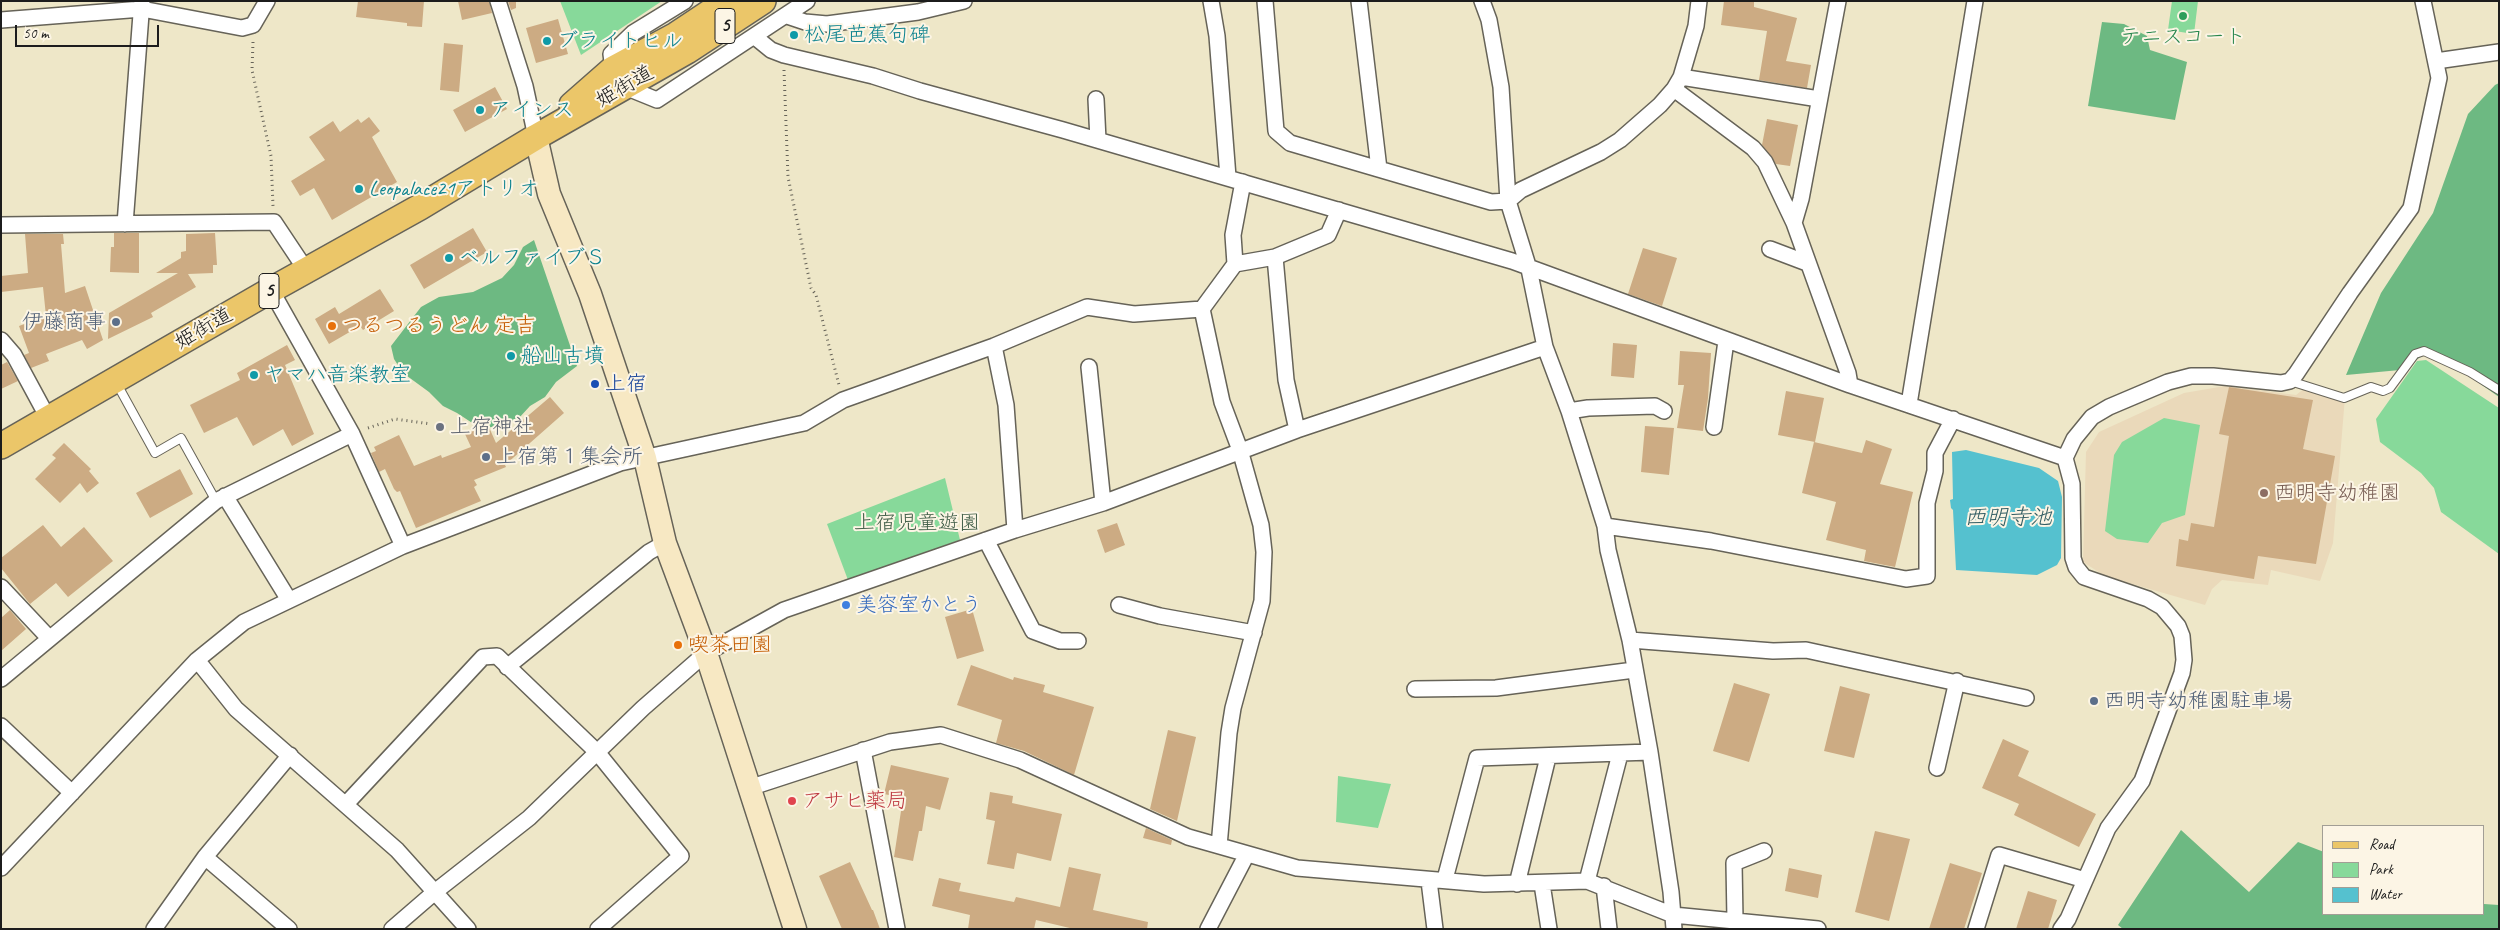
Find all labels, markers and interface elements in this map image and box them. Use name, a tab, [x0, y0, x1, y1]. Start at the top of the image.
road number: 5	[715, 8, 735, 44]
marker: テニスコート	[2177, 10, 2189, 22]
scale bar	[18, 15, 161, 47]
place label: 松尾芭蕉句碑	[804, 22, 930, 48]
text: 50 m	[23, 24, 49, 43]
place label: テニスコート	[2120, 24, 2246, 50]
place label: ブライトヒル	[557, 28, 683, 54]
marker: 松尾芭蕉句碑	[788, 29, 800, 41]
marker: ブライトヒル	[541, 35, 553, 47]
street label: 姫街道	[591, 60, 659, 114]
place label: アインス	[490, 97, 574, 123]
marker: アインス	[474, 104, 486, 116]
place label: Leopalace21アトリオ	[369, 176, 539, 202]
marker: Leopalace21アトリオ	[353, 183, 365, 195]
place label: ベルファイブＳ	[459, 245, 606, 271]
marker: ベルファイブＳ	[443, 252, 455, 264]
road number: 5	[259, 274, 279, 308]
street label: 姫街道	[170, 302, 238, 356]
place label: 伊藤商事	[22, 309, 106, 335]
place label: つるつるうどん 定吉	[342, 313, 536, 339]
marker: 伊藤商事	[110, 316, 122, 328]
marker: つるつるうどん 定吉	[326, 320, 338, 332]
place label: 船山古墳	[521, 343, 605, 369]
marker: 船山古墳	[505, 350, 517, 362]
place label: ヤマハ音楽教室	[264, 362, 411, 388]
marker: ヤマハ音楽教室	[248, 369, 260, 381]
place label: 上宿	[605, 371, 647, 397]
marker: 上宿	[589, 378, 601, 390]
place label: 上宿神社	[450, 414, 534, 440]
marker: 上宿神社	[434, 421, 446, 433]
place label: 上宿第１集会所	[496, 444, 643, 470]
marker: 上宿第１集会所	[480, 451, 492, 463]
place label: 西明寺幼稚園	[2274, 480, 2400, 506]
marker: 西明寺幼稚園	[2258, 487, 2270, 499]
water label: 西明寺池	[1964, 505, 2052, 531]
park label: 上宿児童遊園	[854, 510, 980, 536]
place label: 美容室かとう	[856, 592, 982, 618]
marker: 美容室かとう	[840, 599, 852, 611]
place label: 喫茶田園	[688, 632, 772, 658]
marker: 喫茶田園	[672, 639, 684, 651]
place label: 西明寺幼稚園駐車場	[2104, 688, 2293, 714]
marker: 西明寺幼稚園駐車場	[2088, 695, 2100, 707]
place label: アサヒ薬局	[802, 788, 907, 814]
marker: アサヒ薬局	[786, 795, 798, 807]
legend	[2322, 825, 2485, 915]
text: Road	[2369, 835, 2394, 854]
text: Park	[2369, 860, 2393, 879]
text: Water	[2369, 885, 2402, 904]

